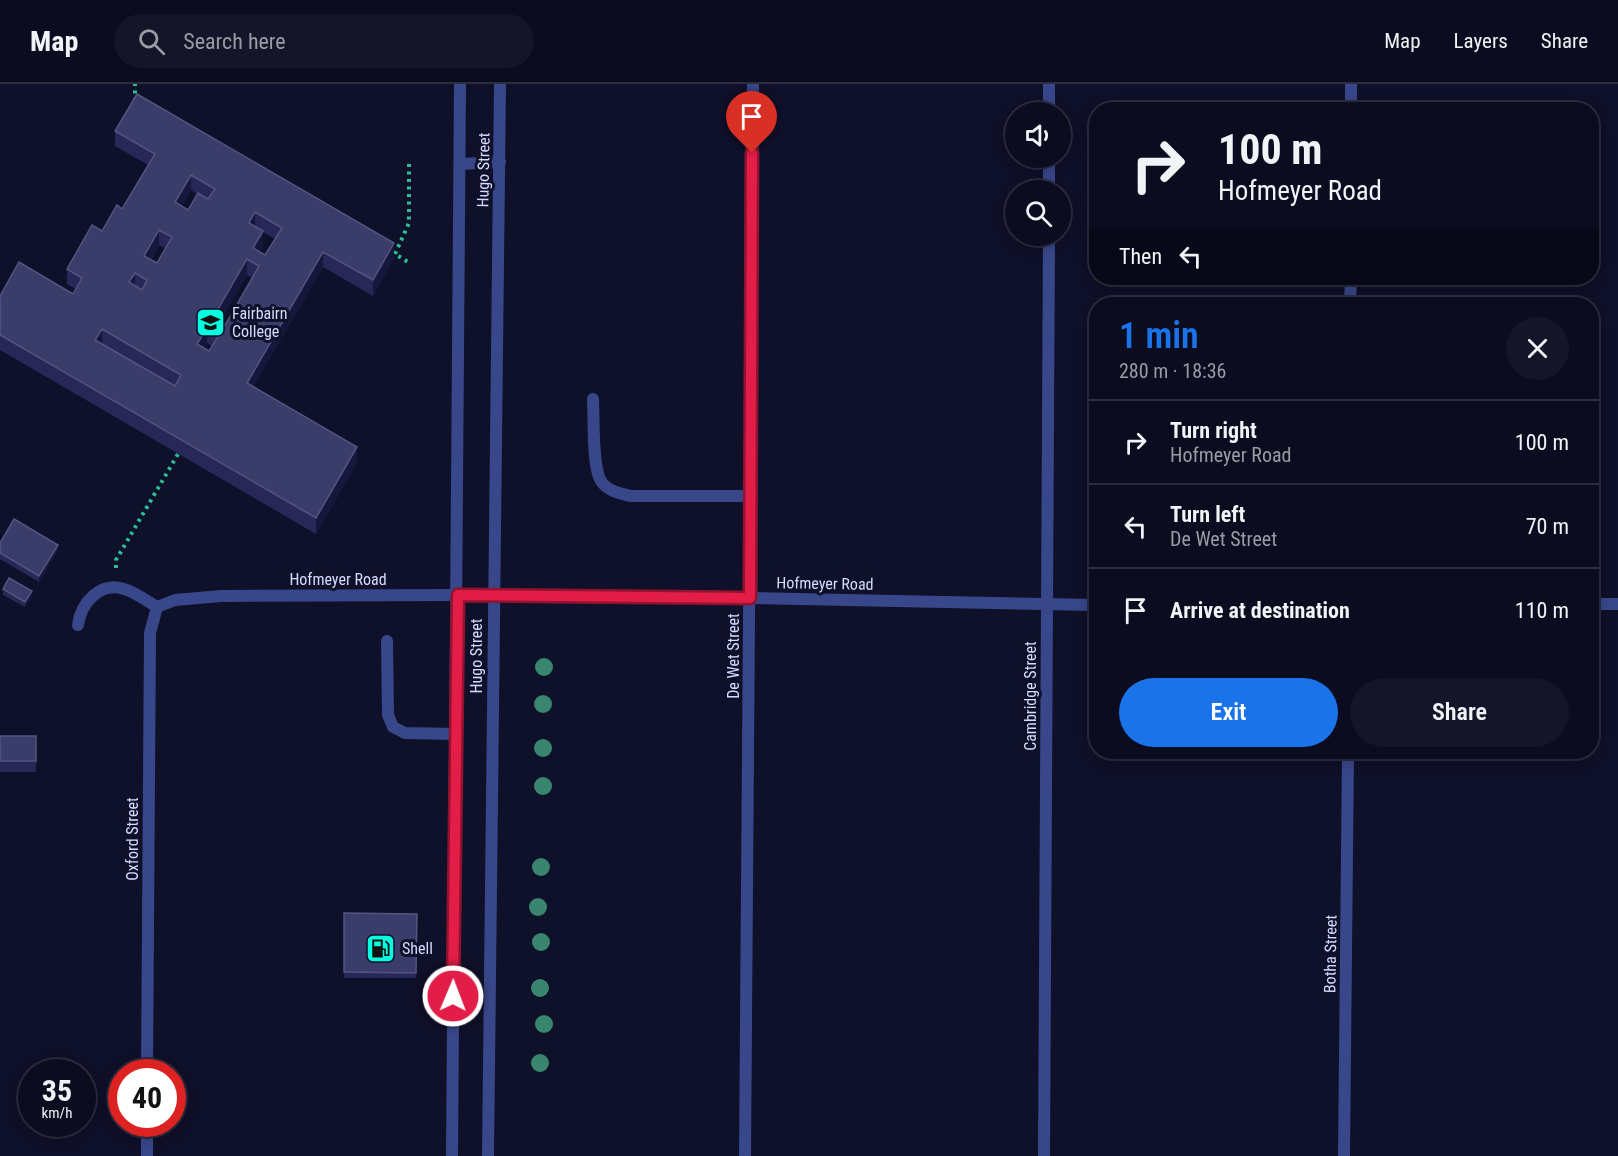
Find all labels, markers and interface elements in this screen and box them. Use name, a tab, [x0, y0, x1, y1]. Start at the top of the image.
search box	[114, 14, 534, 68]
text: Map	[30, 25, 78, 58]
icon: search	[135, 25, 168, 58]
text: Search here	[183, 29, 286, 54]
text: Map	[1384, 29, 1421, 53]
text: Layers	[1454, 29, 1508, 53]
text: Share	[1541, 29, 1588, 53]
pin	[726, 91, 777, 153]
icon: arrive	[735, 100, 768, 133]
map controls	[1005, 102, 1071, 246]
button: sound	[1005, 102, 1071, 168]
text: 100 m	[1218, 125, 1323, 174]
icon: right	[1119, 126, 1197, 204]
street label: Hugo Street	[473, 132, 494, 208]
text: Hofmeyer Road	[1218, 175, 1382, 207]
button: search	[1005, 180, 1071, 246]
icon: left	[1174, 240, 1207, 273]
text: Then	[1119, 244, 1162, 269]
place label: Fairbairn College	[232, 304, 288, 341]
school or university icon: Fairbairn College	[195, 306, 227, 338]
text: 1 min	[1119, 315, 1199, 357]
button: close	[1506, 317, 1569, 380]
text: 280 m · 18:36	[1119, 359, 1226, 383]
text: Turn right	[1170, 418, 1257, 443]
icon: right	[1119, 426, 1152, 459]
text: 100 m	[1515, 430, 1569, 455]
text: Hofmeyer Road	[1170, 443, 1292, 467]
text: Turn left	[1170, 502, 1245, 527]
icon: left	[1119, 510, 1152, 543]
text: 70 m	[1526, 514, 1569, 539]
text: De Wet Street	[1170, 527, 1277, 551]
street label: Hofmeyer Road	[289, 570, 387, 589]
street label: Hofmeyer Road	[776, 573, 874, 594]
icon: arrive	[1119, 594, 1152, 627]
text: Arrive at destination	[1170, 598, 1350, 623]
text: 110 m	[1515, 598, 1569, 623]
street label: De Wet Street	[724, 613, 743, 699]
street label: Hugo Street	[467, 618, 486, 693]
street label: Cambridge Street	[1021, 641, 1040, 751]
button: Exit	[1119, 678, 1338, 747]
button: Share	[1350, 678, 1569, 747]
street label: Oxford Street	[123, 797, 142, 881]
street label: Botha Street	[1320, 915, 1341, 993]
fuel station icon: Shell	[365, 932, 397, 964]
place label: Shell	[402, 939, 433, 958]
position arrow	[421, 964, 485, 1028]
speed limit sign: 40	[108, 1059, 186, 1137]
text: 35	[42, 1073, 72, 1108]
text: km/h	[42, 1104, 72, 1122]

